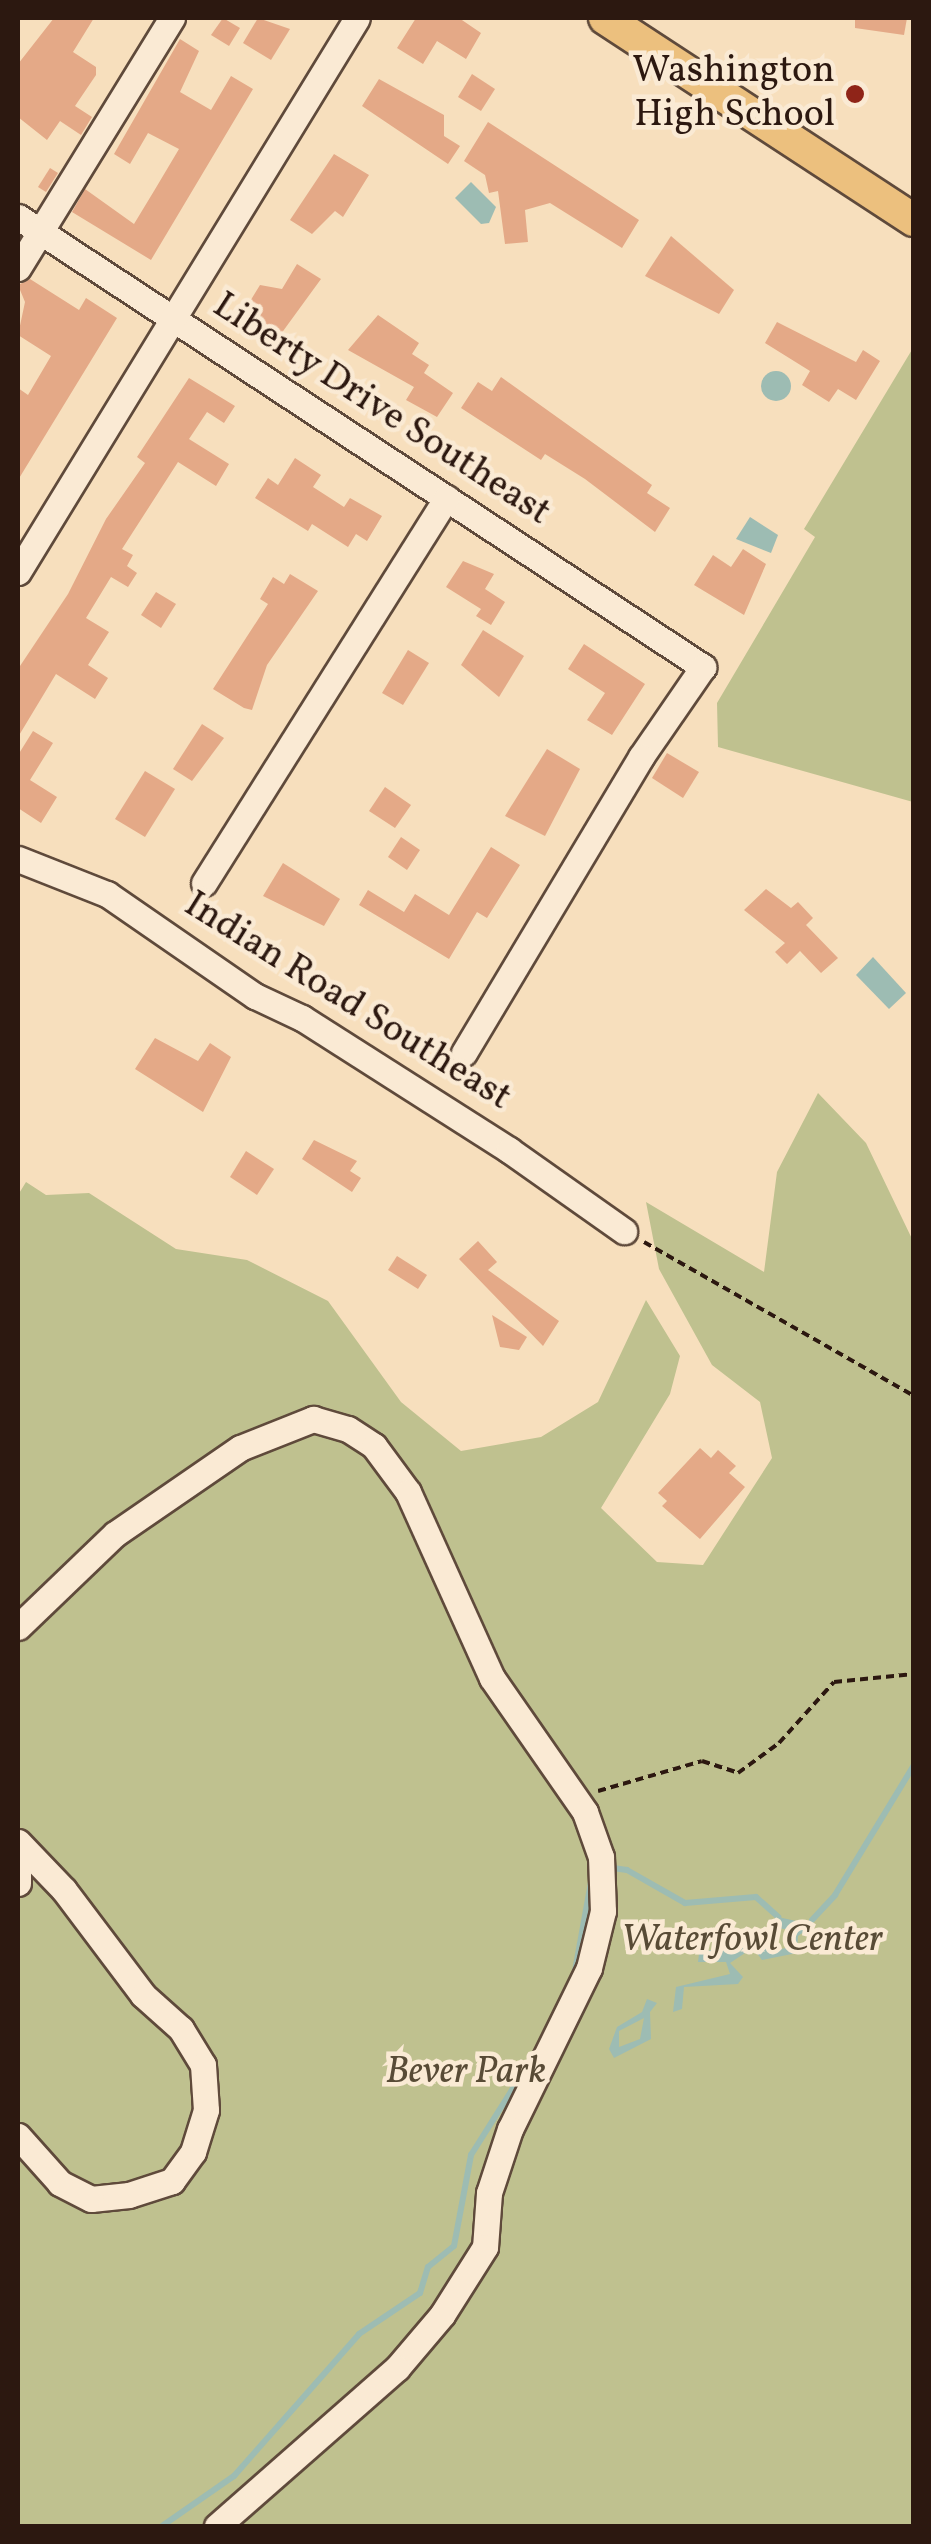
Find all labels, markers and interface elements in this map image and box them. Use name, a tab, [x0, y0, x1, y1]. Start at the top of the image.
place label: Washington High School	[632, 49, 835, 138]
marker: Washington High School	[844, 83, 866, 105]
street label: Liberty Drive Southeast	[203, 283, 559, 537]
street label: Indian Road Southeast	[175, 883, 519, 1121]
park label: Waterfowl Center	[621, 1918, 883, 1964]
park label: Bever Park	[386, 2050, 546, 2096]

